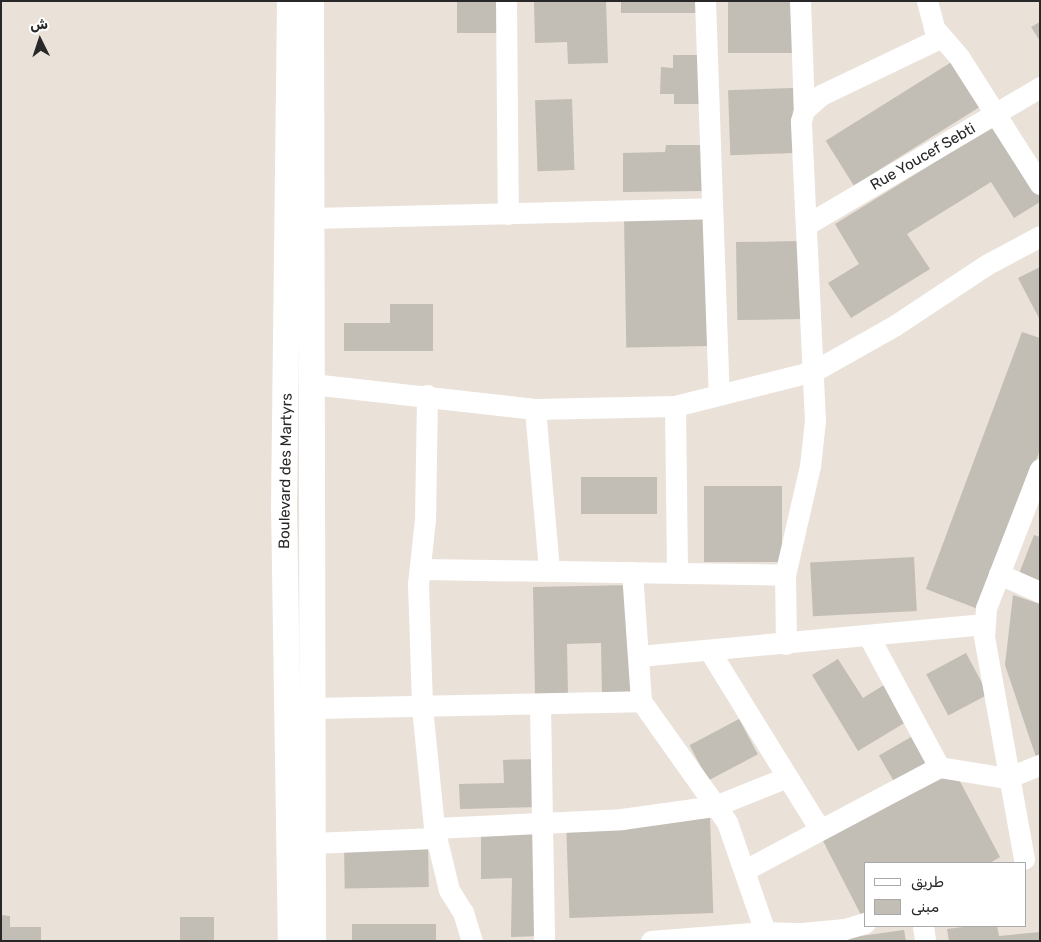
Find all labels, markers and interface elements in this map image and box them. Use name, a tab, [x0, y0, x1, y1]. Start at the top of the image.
north arrow	[15, 15, 65, 65]
text: ش	[29, 15, 48, 34]
street label: Rue Youcef Sebti	[867, 119, 979, 195]
street label: Boulevard des Martyrs	[276, 393, 296, 549]
legend	[864, 862, 1026, 927]
text: طريق	[911, 873, 944, 891]
text: مبنى	[911, 898, 939, 916]

